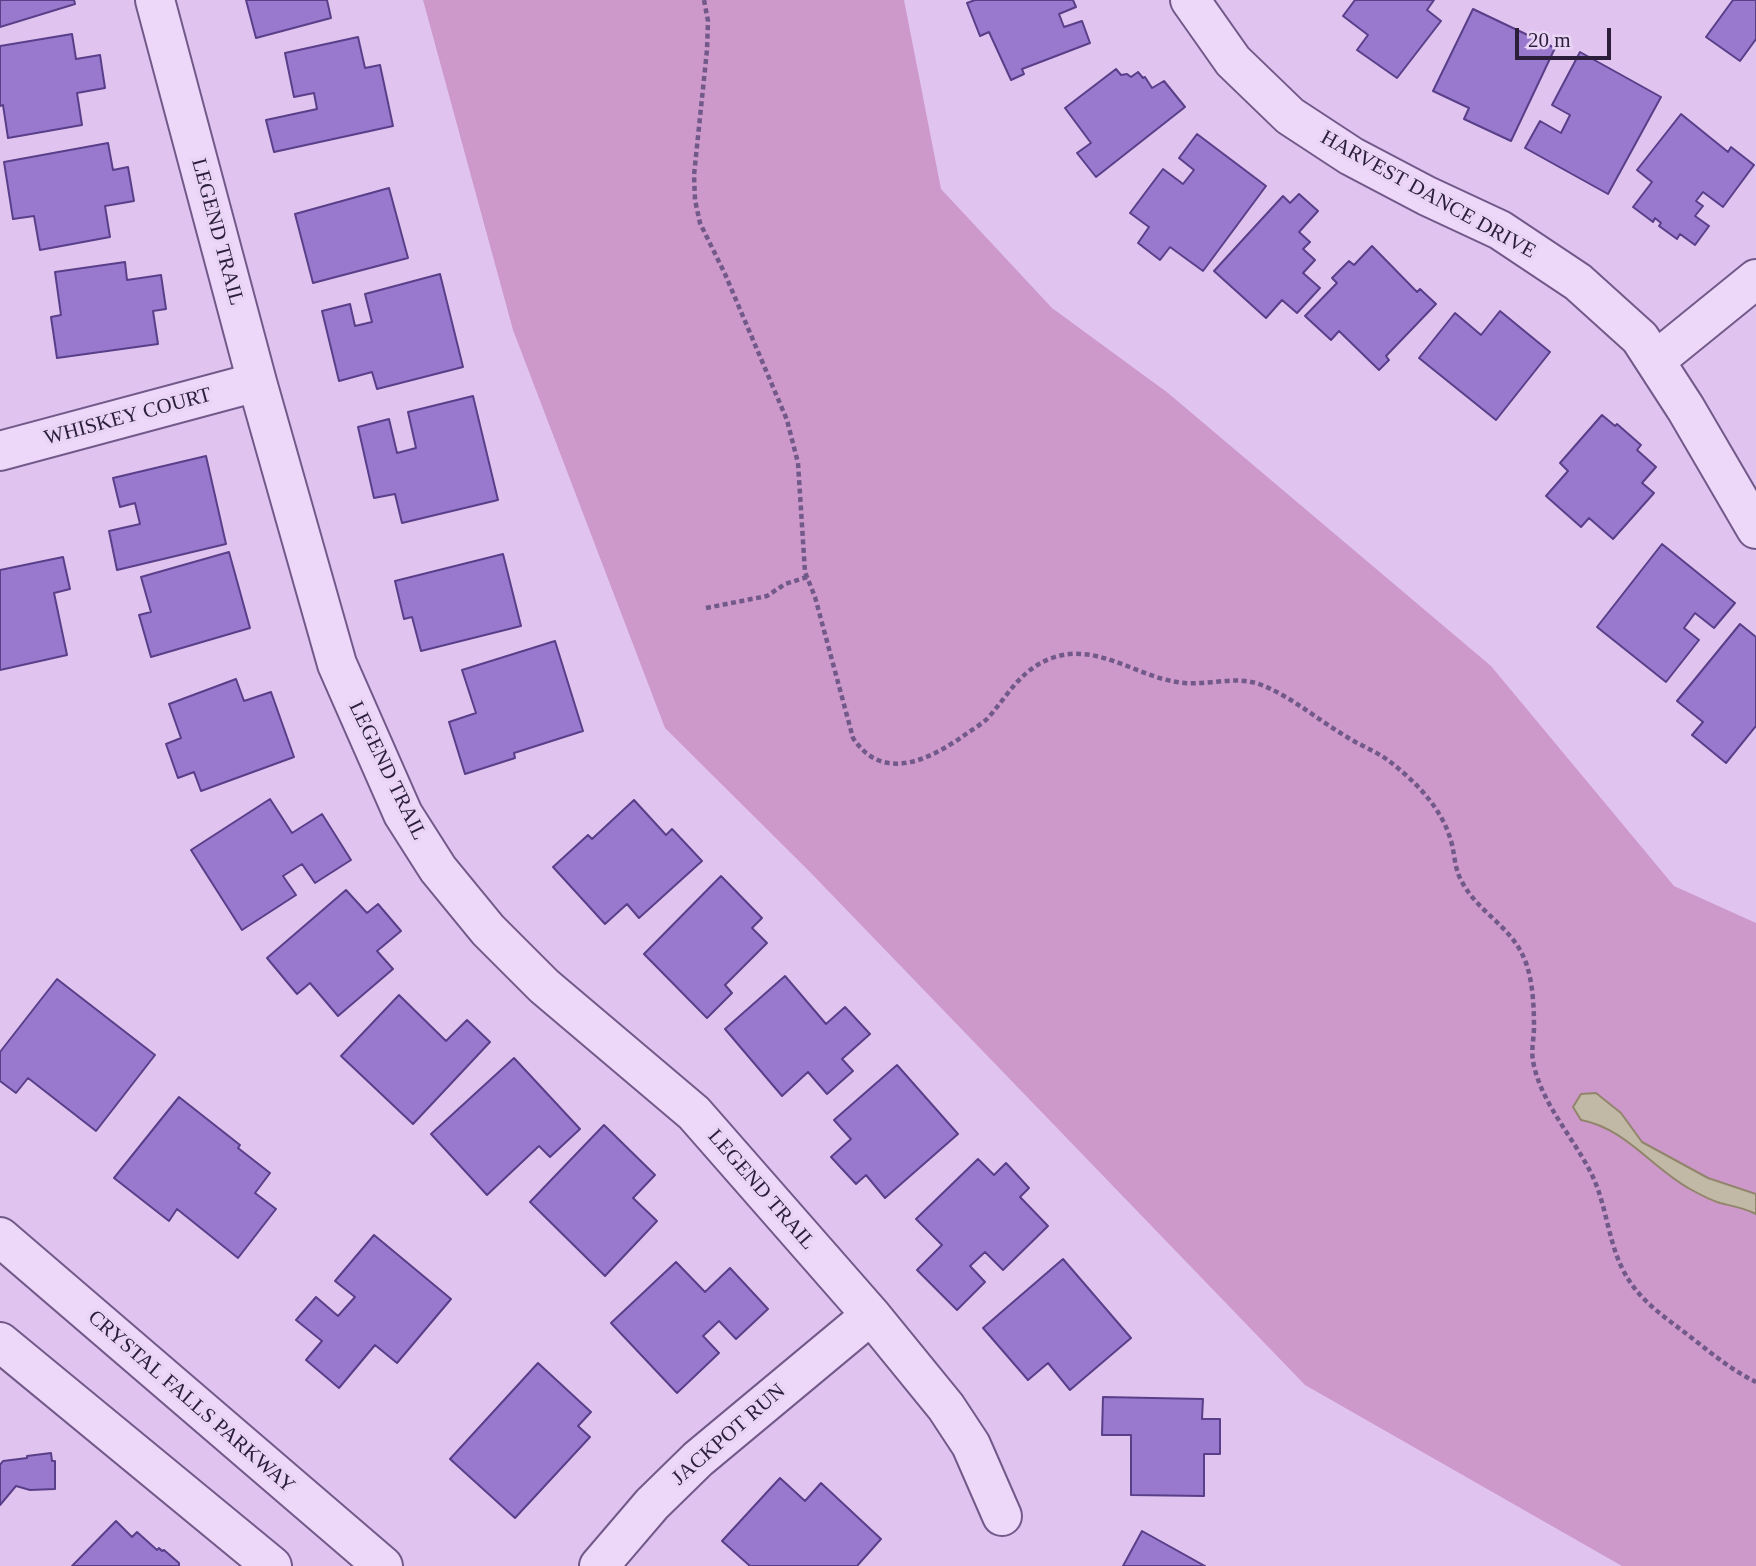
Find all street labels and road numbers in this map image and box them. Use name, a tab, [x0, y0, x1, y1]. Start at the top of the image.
street label: HARVEST DANCE DRIVE	[1316, 125, 1540, 265]
street label: LEGEND TRAIL	[185, 156, 249, 308]
street label: WHISKEY COURT	[42, 383, 214, 451]
street label: LEGEND TRAIL	[343, 698, 431, 844]
street label: LEGEND TRAIL	[702, 1125, 820, 1255]
street label: CRYSTAL FALLS PARKWAY	[82, 1305, 300, 1499]
street label: JACKPOT RUN	[667, 1379, 791, 1491]

